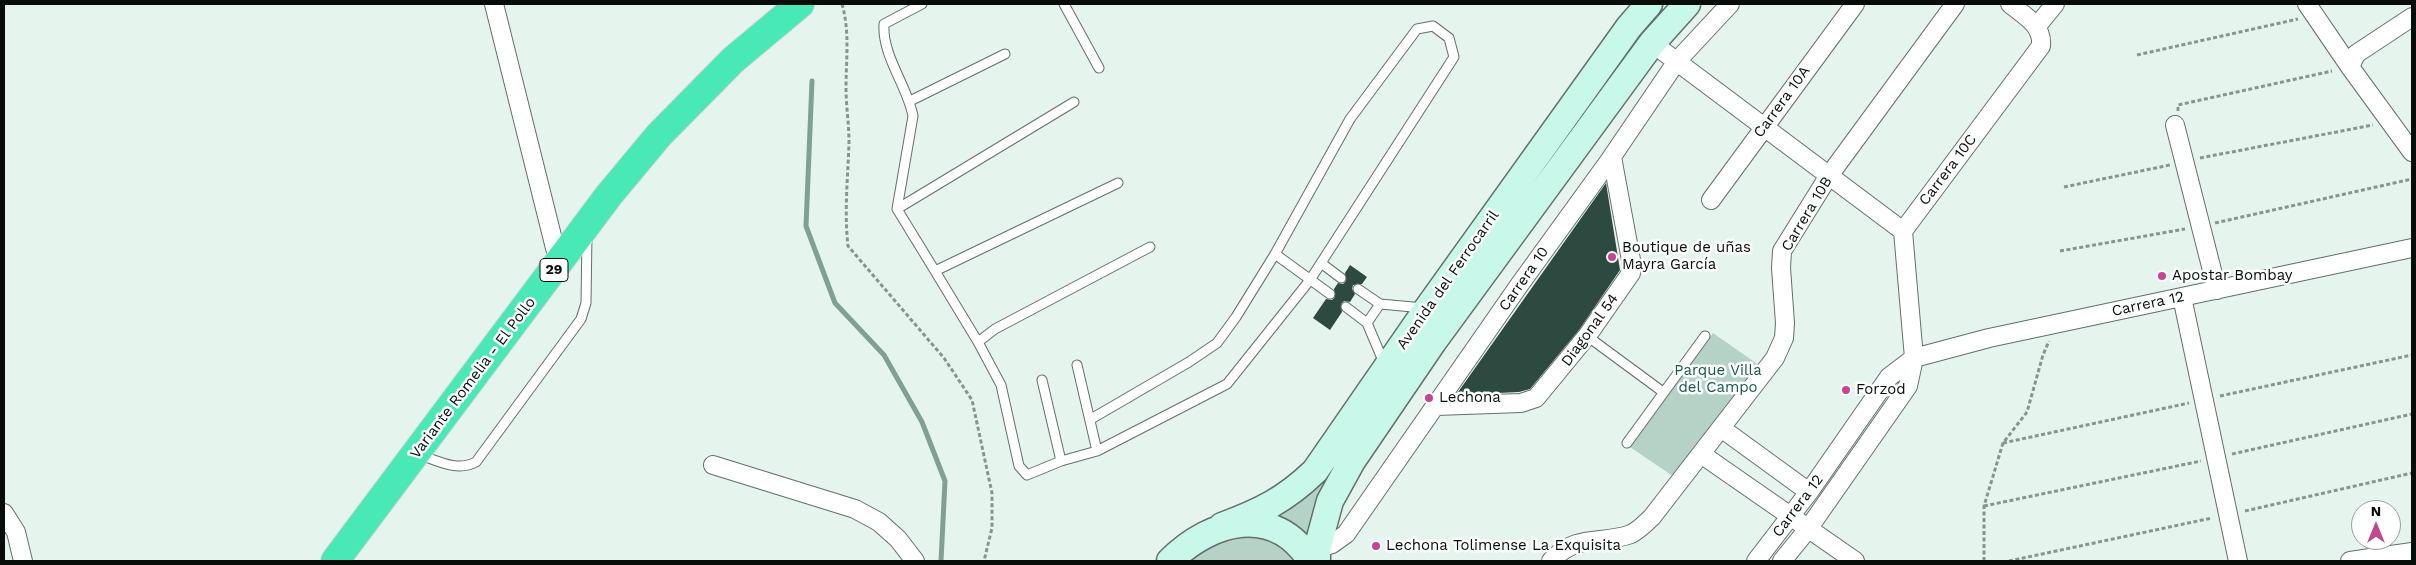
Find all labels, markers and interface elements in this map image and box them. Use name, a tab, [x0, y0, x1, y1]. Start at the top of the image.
street label: Carrera 10A	[1750, 63, 1814, 141]
street label: Carrera 10C	[1915, 131, 1981, 209]
street label: Carrera 10B	[1778, 173, 1836, 255]
street label: Avenida del Ferrocarril	[1393, 207, 1503, 353]
place label: Boutique de uñas Mayra García	[1622, 239, 1751, 274]
street label: Carrera 10	[1495, 243, 1553, 315]
marker: Boutique de uñas Mayra García	[1606, 251, 1618, 263]
road number: 29	[540, 258, 568, 282]
place label: Apostar Bombay	[2172, 267, 2293, 285]
marker: Apostar Bombay	[2156, 270, 2168, 282]
street label: Carrera 12	[2110, 288, 2186, 320]
street label: Diagonal 54	[1558, 290, 1622, 370]
street label: Variante Romelia - El Pollo	[406, 294, 540, 462]
park label: Parque Villa del Campo	[1674, 362, 1762, 397]
place label: Forzod	[1856, 381, 1906, 399]
marker: Forzod	[1840, 384, 1852, 396]
place label: Lechona	[1439, 389, 1501, 407]
marker: Lechona	[1423, 392, 1435, 404]
street label: Carrera 12	[1769, 471, 1827, 541]
north arrow	[2351, 500, 2401, 550]
text: N	[2371, 503, 2381, 519]
place label: Lechona Tolimense La Exquisita	[1386, 537, 1621, 555]
marker: Lechona Tolimense La Exquisita	[1370, 540, 1382, 552]

